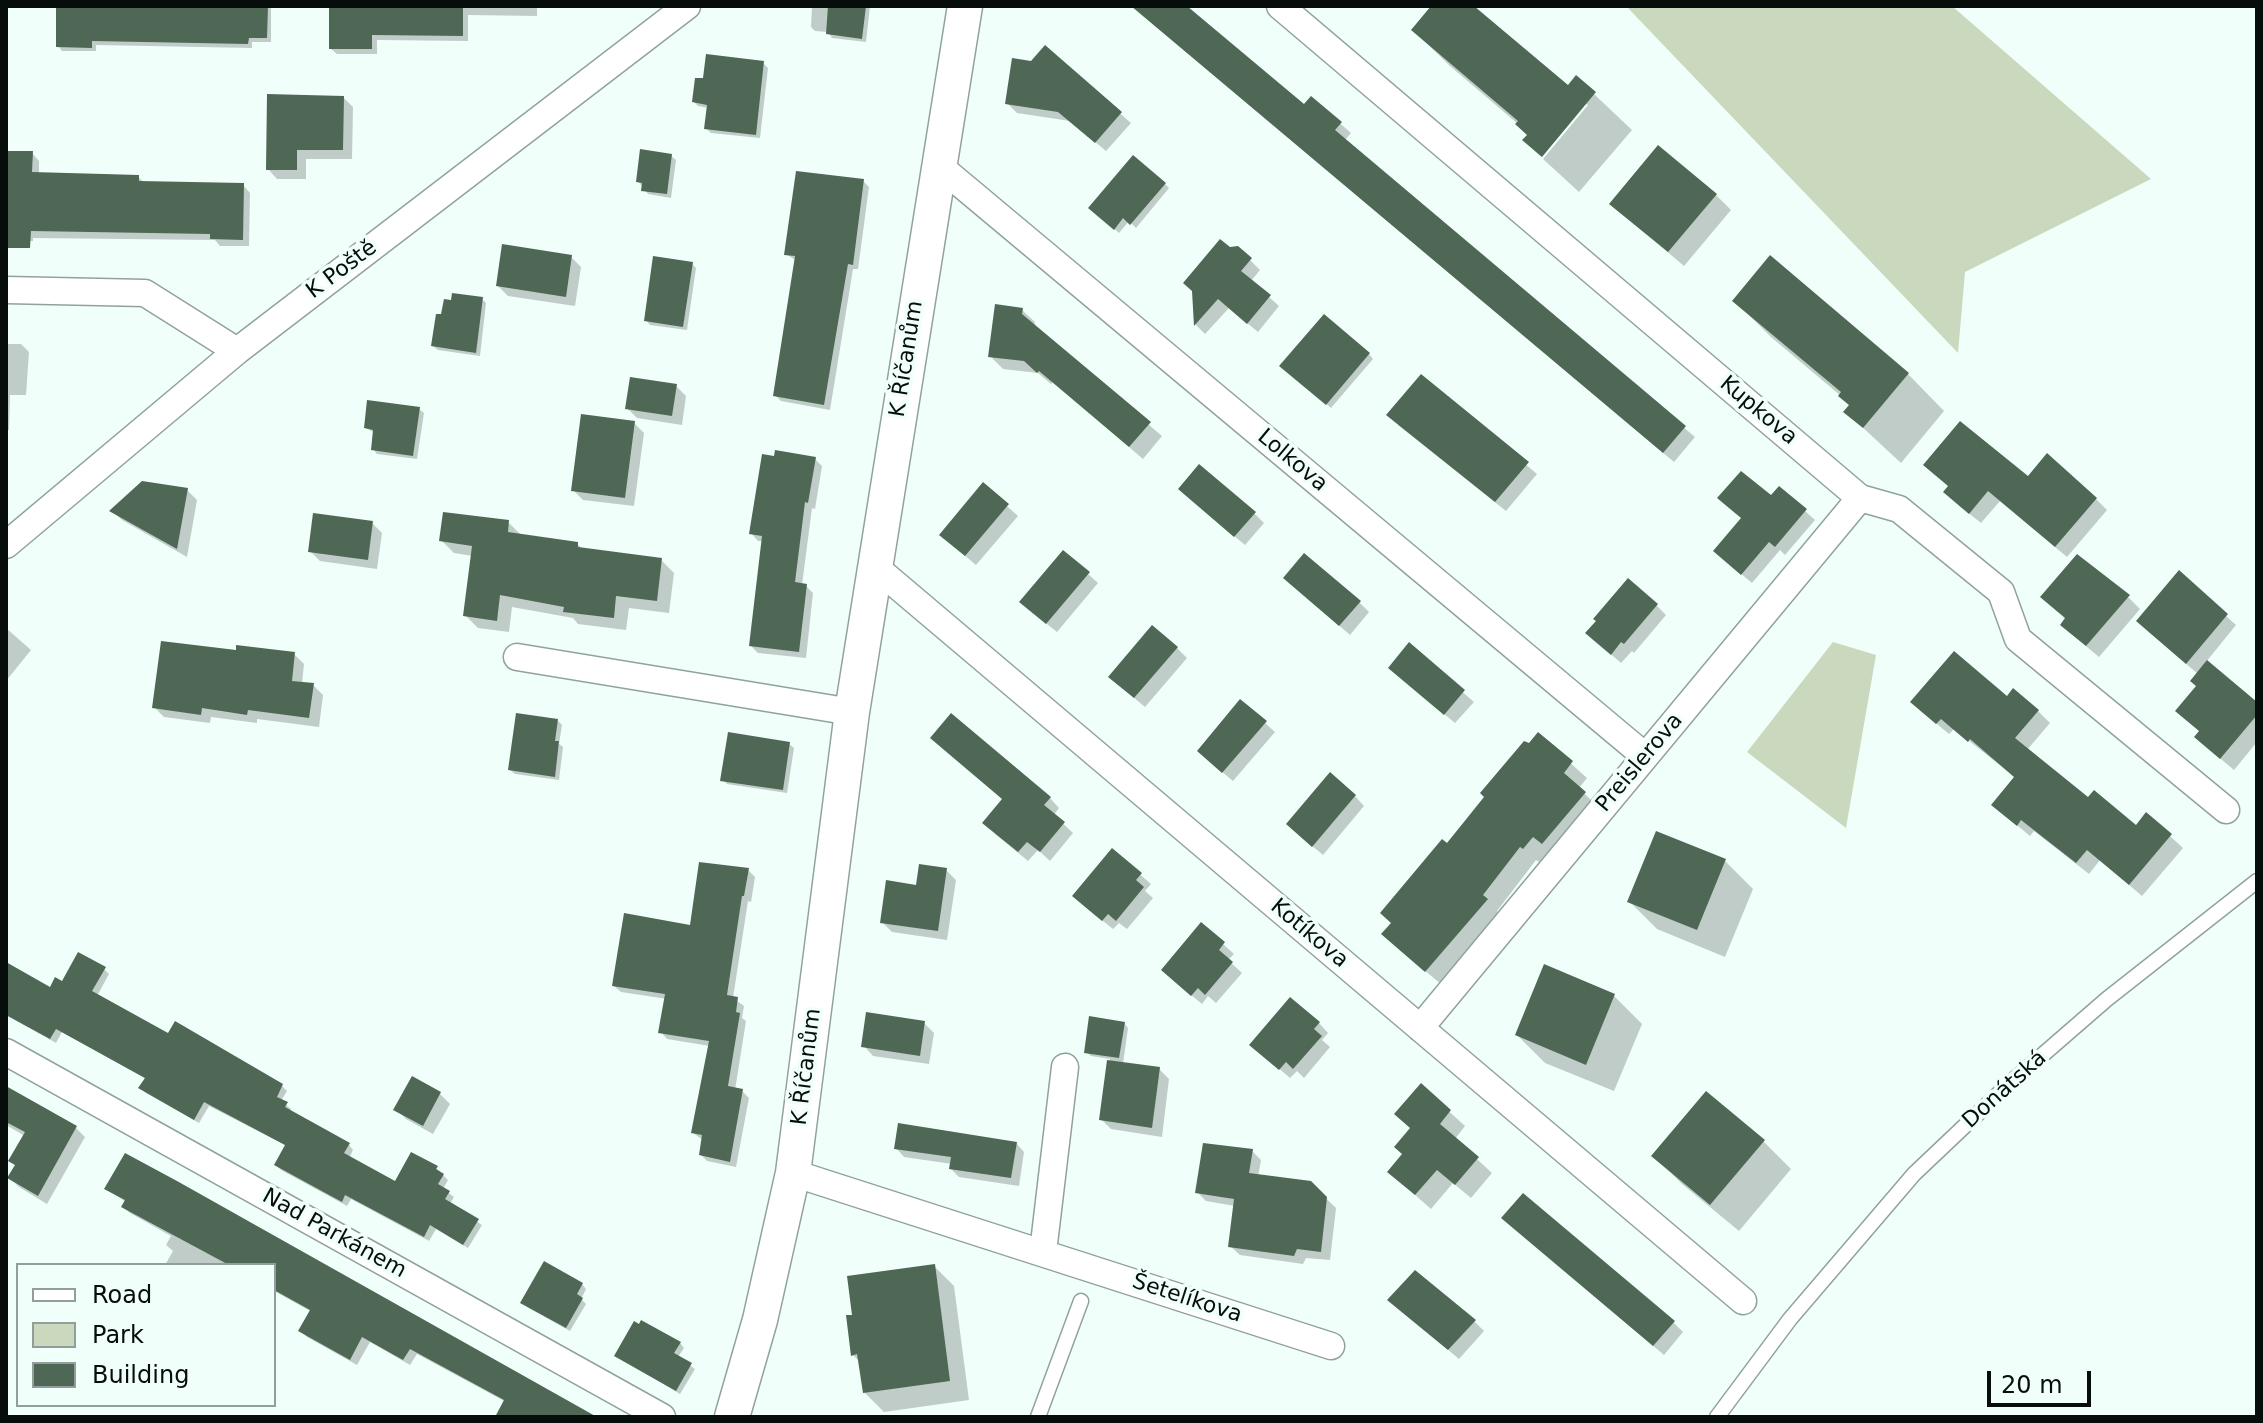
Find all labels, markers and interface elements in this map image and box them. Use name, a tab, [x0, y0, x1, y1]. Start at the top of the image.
street label: K Poště	[302, 235, 382, 305]
street label: K Říčanům	[885, 299, 929, 419]
street label: Kupkova	[1714, 371, 1802, 451]
street label: Lolkova	[1252, 424, 1332, 498]
street label: Preislerova	[1591, 708, 1689, 818]
street label: Kotíkova	[1265, 894, 1353, 974]
street label: K Říčanům	[787, 1007, 827, 1127]
street label: Donátská	[1958, 1045, 2052, 1135]
street label: Nad Parkánem	[257, 1184, 411, 1284]
legend	[16, 1263, 276, 1407]
street label: Šetelíkova	[1129, 1269, 1245, 1329]
text: Road	[92, 1281, 152, 1309]
text: Park	[92, 1321, 144, 1349]
scale bar	[1991, 1355, 2095, 1405]
text: Building	[92, 1361, 189, 1389]
text: 20 m	[2001, 1371, 2063, 1399]

